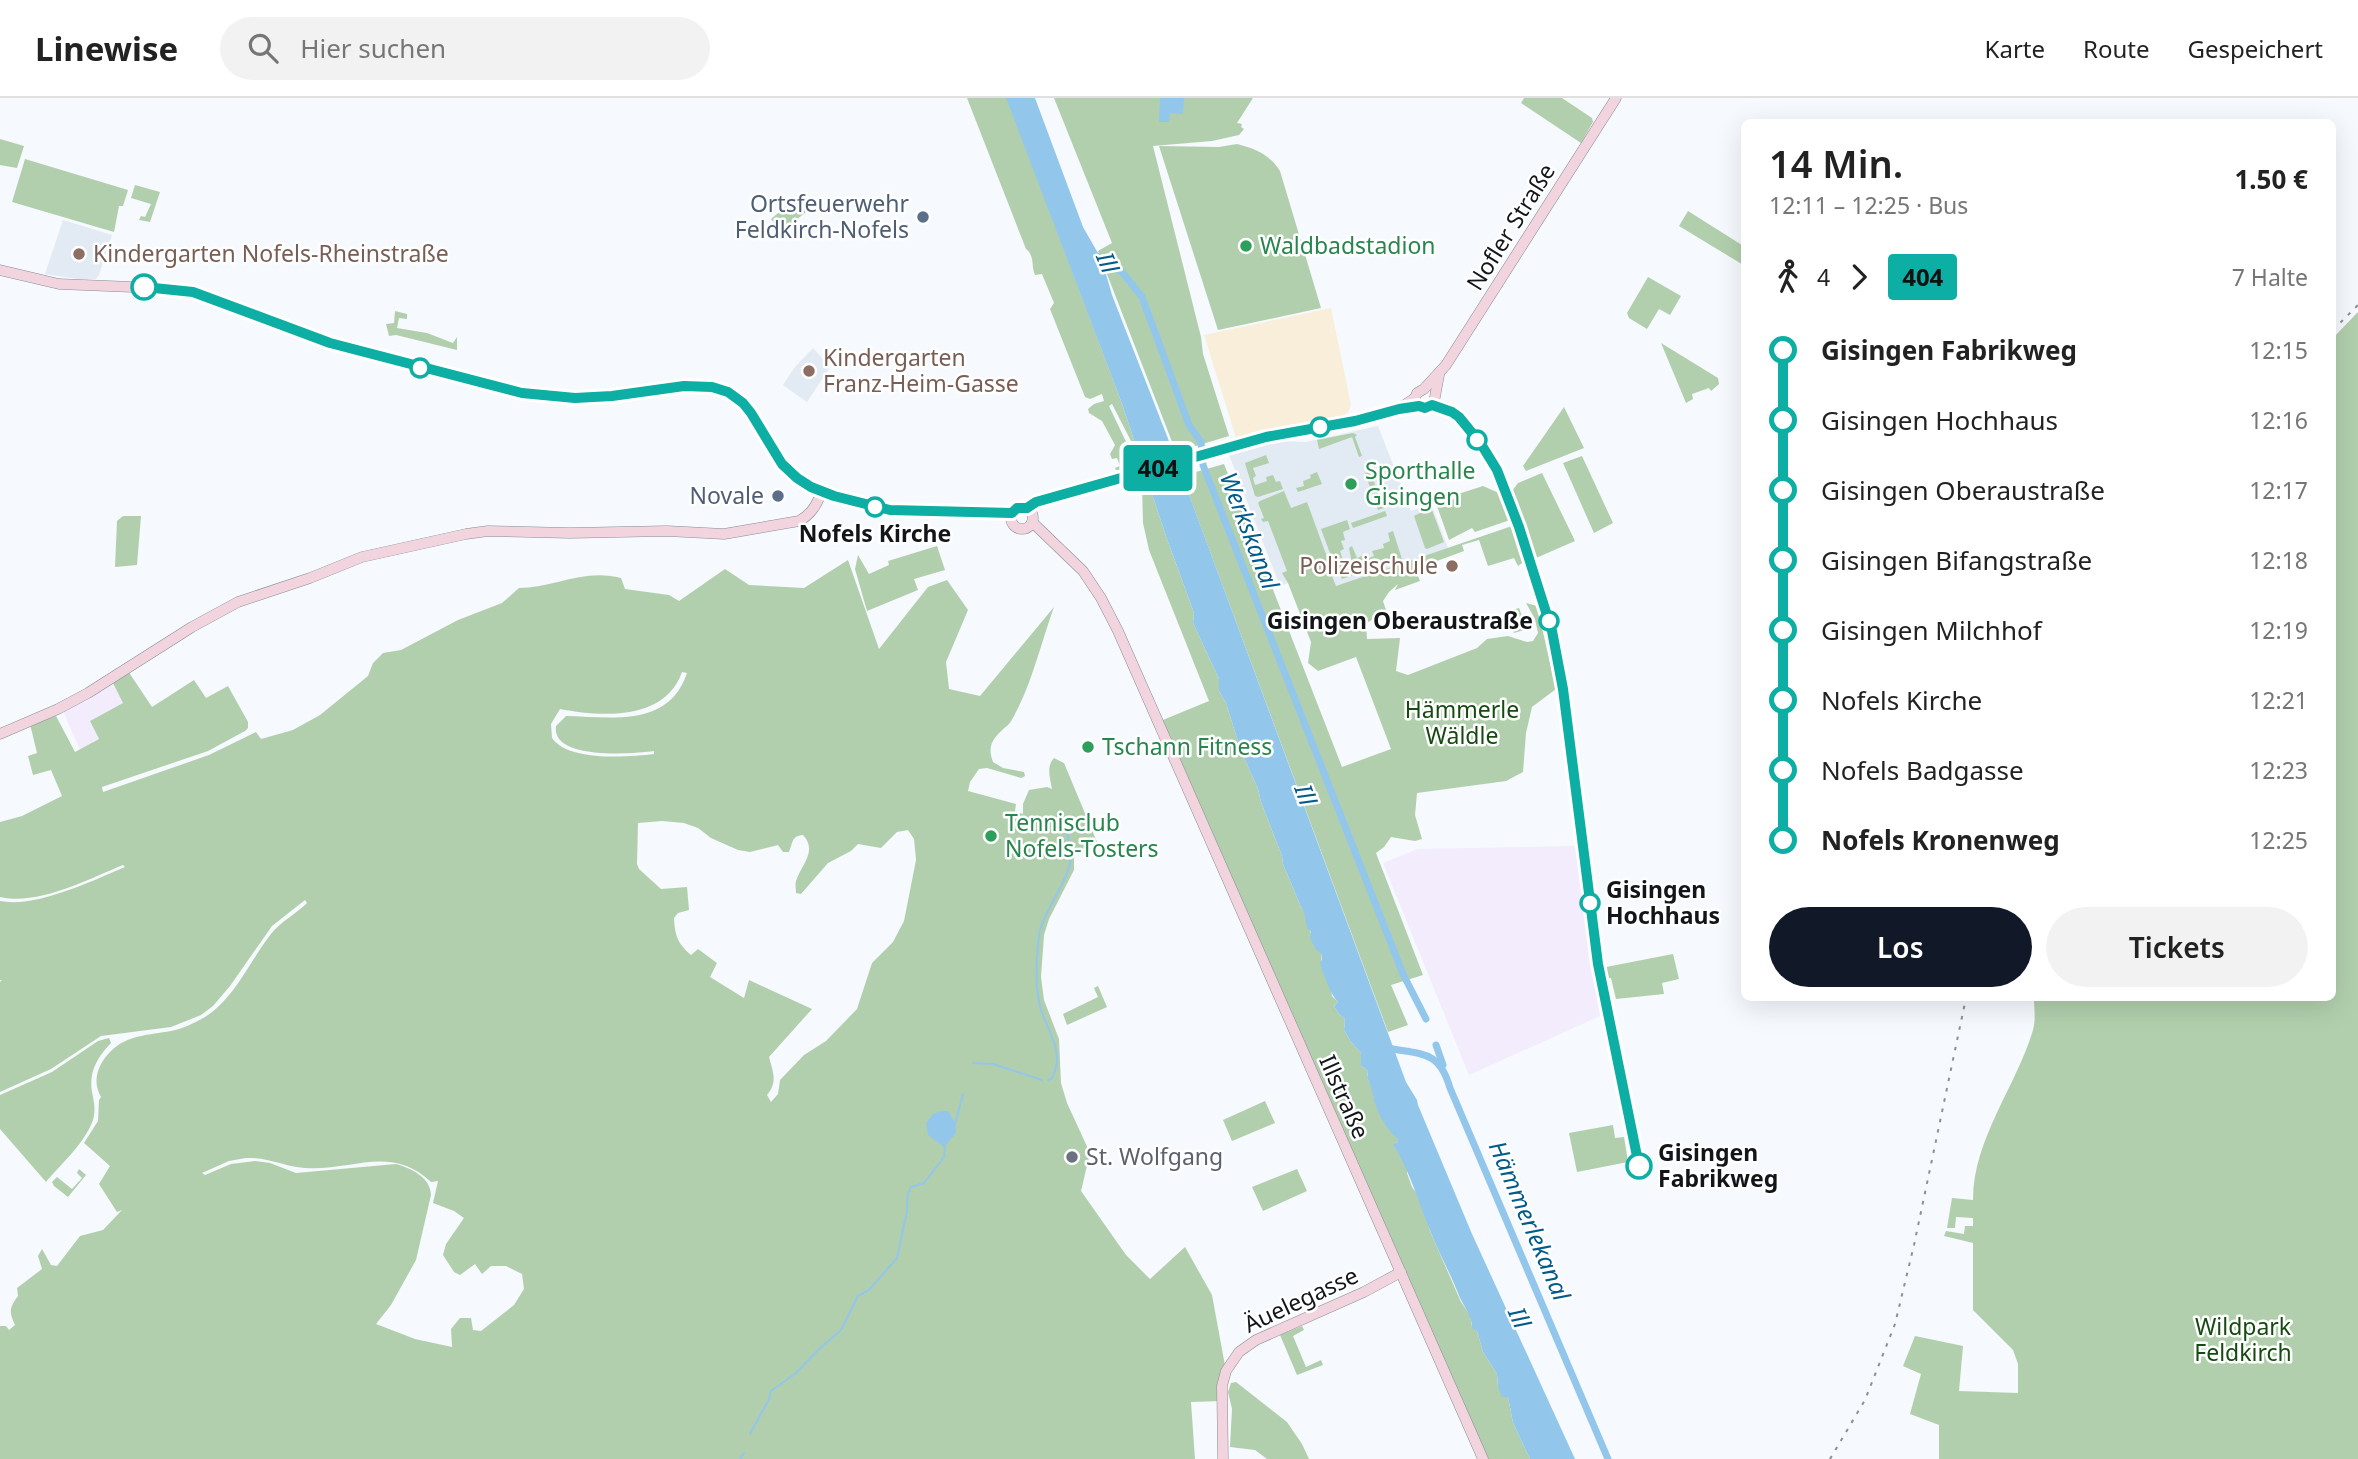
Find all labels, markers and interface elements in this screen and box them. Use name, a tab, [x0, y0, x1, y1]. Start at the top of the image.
search box	[220, 17, 710, 80]
text: Linewise	[35, 26, 178, 71]
icon: search	[244, 29, 282, 67]
text: Hier suchen	[300, 30, 446, 66]
text: Karte	[1985, 32, 2045, 65]
text: Route	[2083, 32, 2150, 65]
text: Gespeichert	[2188, 32, 2323, 65]
text: 14 Min.	[1769, 137, 1903, 189]
street label: Nofler Straße	[1458, 157, 1562, 296]
text: 1.50 €	[2234, 161, 2308, 197]
place label: Ortsfeuerwehr Feldkirch-Nofels	[735, 187, 909, 245]
text: 12:11 – 12:25 · Bus	[1769, 189, 1968, 221]
marker: Ortsfeuerwehr Feldkirch-Nofels	[915, 209, 931, 225]
place label: Waldbadstadion	[1260, 229, 1436, 261]
place label: Kindergarten Nofels-Rheinstraße	[93, 237, 449, 269]
marker: Waldbadstadion	[1238, 238, 1254, 254]
marker: Kindergarten Nofels-Rheinstraße	[71, 246, 87, 262]
water label: Ill	[1089, 246, 1128, 279]
icon: walk	[1769, 258, 1807, 296]
icon: forward	[1840, 258, 1878, 296]
text: 404	[1902, 260, 1943, 293]
text: 4	[1817, 261, 1830, 293]
text: 7 Halte	[2232, 261, 2308, 293]
unlabelled marker	[131, 274, 157, 300]
text: Gisingen Fabrikweg	[1821, 332, 2077, 368]
text: 12:15	[2249, 334, 2308, 366]
place label: Kindergarten Franz-Heim-Gasse	[823, 341, 1019, 399]
unlabelled marker	[410, 358, 430, 378]
marker: Kindergarten Franz-Heim-Gasse	[801, 363, 817, 379]
text: Gisingen Hochhaus	[1821, 402, 2058, 438]
text: 12:16	[2249, 404, 2308, 436]
unlabelled marker	[1310, 417, 1330, 437]
unlabelled marker	[1467, 430, 1487, 450]
line badge: 404	[1118, 445, 1198, 491]
text: 404	[1137, 451, 1179, 484]
place label: Sporthalle Gisingen	[1365, 454, 1475, 512]
water label: Werkskanal	[1213, 467, 1288, 595]
text: Gisingen Oberaustraße	[1821, 472, 2105, 508]
text: 12:17	[2249, 474, 2308, 506]
marker: Sporthalle Gisingen	[1343, 476, 1359, 492]
place label: Novale	[690, 479, 764, 511]
marker: Novale	[770, 488, 786, 504]
marker: Nofels Kirche	[865, 497, 885, 517]
place label: Nofels Kirche	[799, 517, 951, 549]
text: Gisingen Bifangstraße	[1821, 542, 2092, 578]
text: 12:18	[2249, 544, 2308, 576]
place label: Polizeischule	[1299, 549, 1438, 581]
marker: Polizeischule	[1444, 558, 1460, 574]
place label: Gisingen Oberaustraße	[1267, 604, 1533, 636]
marker: Gisingen Oberaustraße	[1539, 611, 1559, 631]
text: Gisingen Milchhof	[1821, 612, 2042, 648]
text: 12:19	[2249, 614, 2308, 646]
text: Nofels Kirche	[1821, 682, 1982, 718]
text: 12:21	[2249, 684, 2308, 716]
park label: Hämmerle Wäldle	[1405, 693, 1519, 751]
place label: Tschann Fitness	[1102, 730, 1272, 762]
marker: Tschann Fitness	[1080, 739, 1096, 755]
text: Nofels Badgasse	[1821, 752, 2024, 788]
text: 12:23	[2249, 754, 2308, 786]
water label: Ill	[1287, 778, 1326, 810]
place label: Tennisclub Nofels-Tosters	[1005, 806, 1159, 864]
text: Nofels Kronenweg	[1821, 822, 2060, 858]
text: 12:25	[2249, 824, 2308, 856]
marker: Tennisclub Nofels-Tosters	[983, 828, 999, 844]
place label: Gisingen Hochhaus	[1606, 873, 1720, 931]
marker: Gisingen Hochhaus	[1580, 893, 1600, 913]
button: Los	[1769, 907, 2032, 987]
button: Tickets	[2046, 907, 2308, 987]
street label: Illstraße	[1312, 1050, 1378, 1143]
water label: Hämmerlekanal	[1482, 1135, 1579, 1306]
place label: Gisingen Fabrikweg	[1658, 1136, 1778, 1194]
place label: St. Wolfgang	[1086, 1140, 1223, 1172]
marker: St. Wolfgang	[1064, 1149, 1080, 1165]
marker: Gisingen Fabrikweg	[1626, 1153, 1652, 1179]
street label: Äuelegasse	[1238, 1259, 1363, 1340]
water label: Ill	[1501, 1301, 1540, 1334]
park label: Wildpark Feldkirch	[2194, 1310, 2292, 1368]

